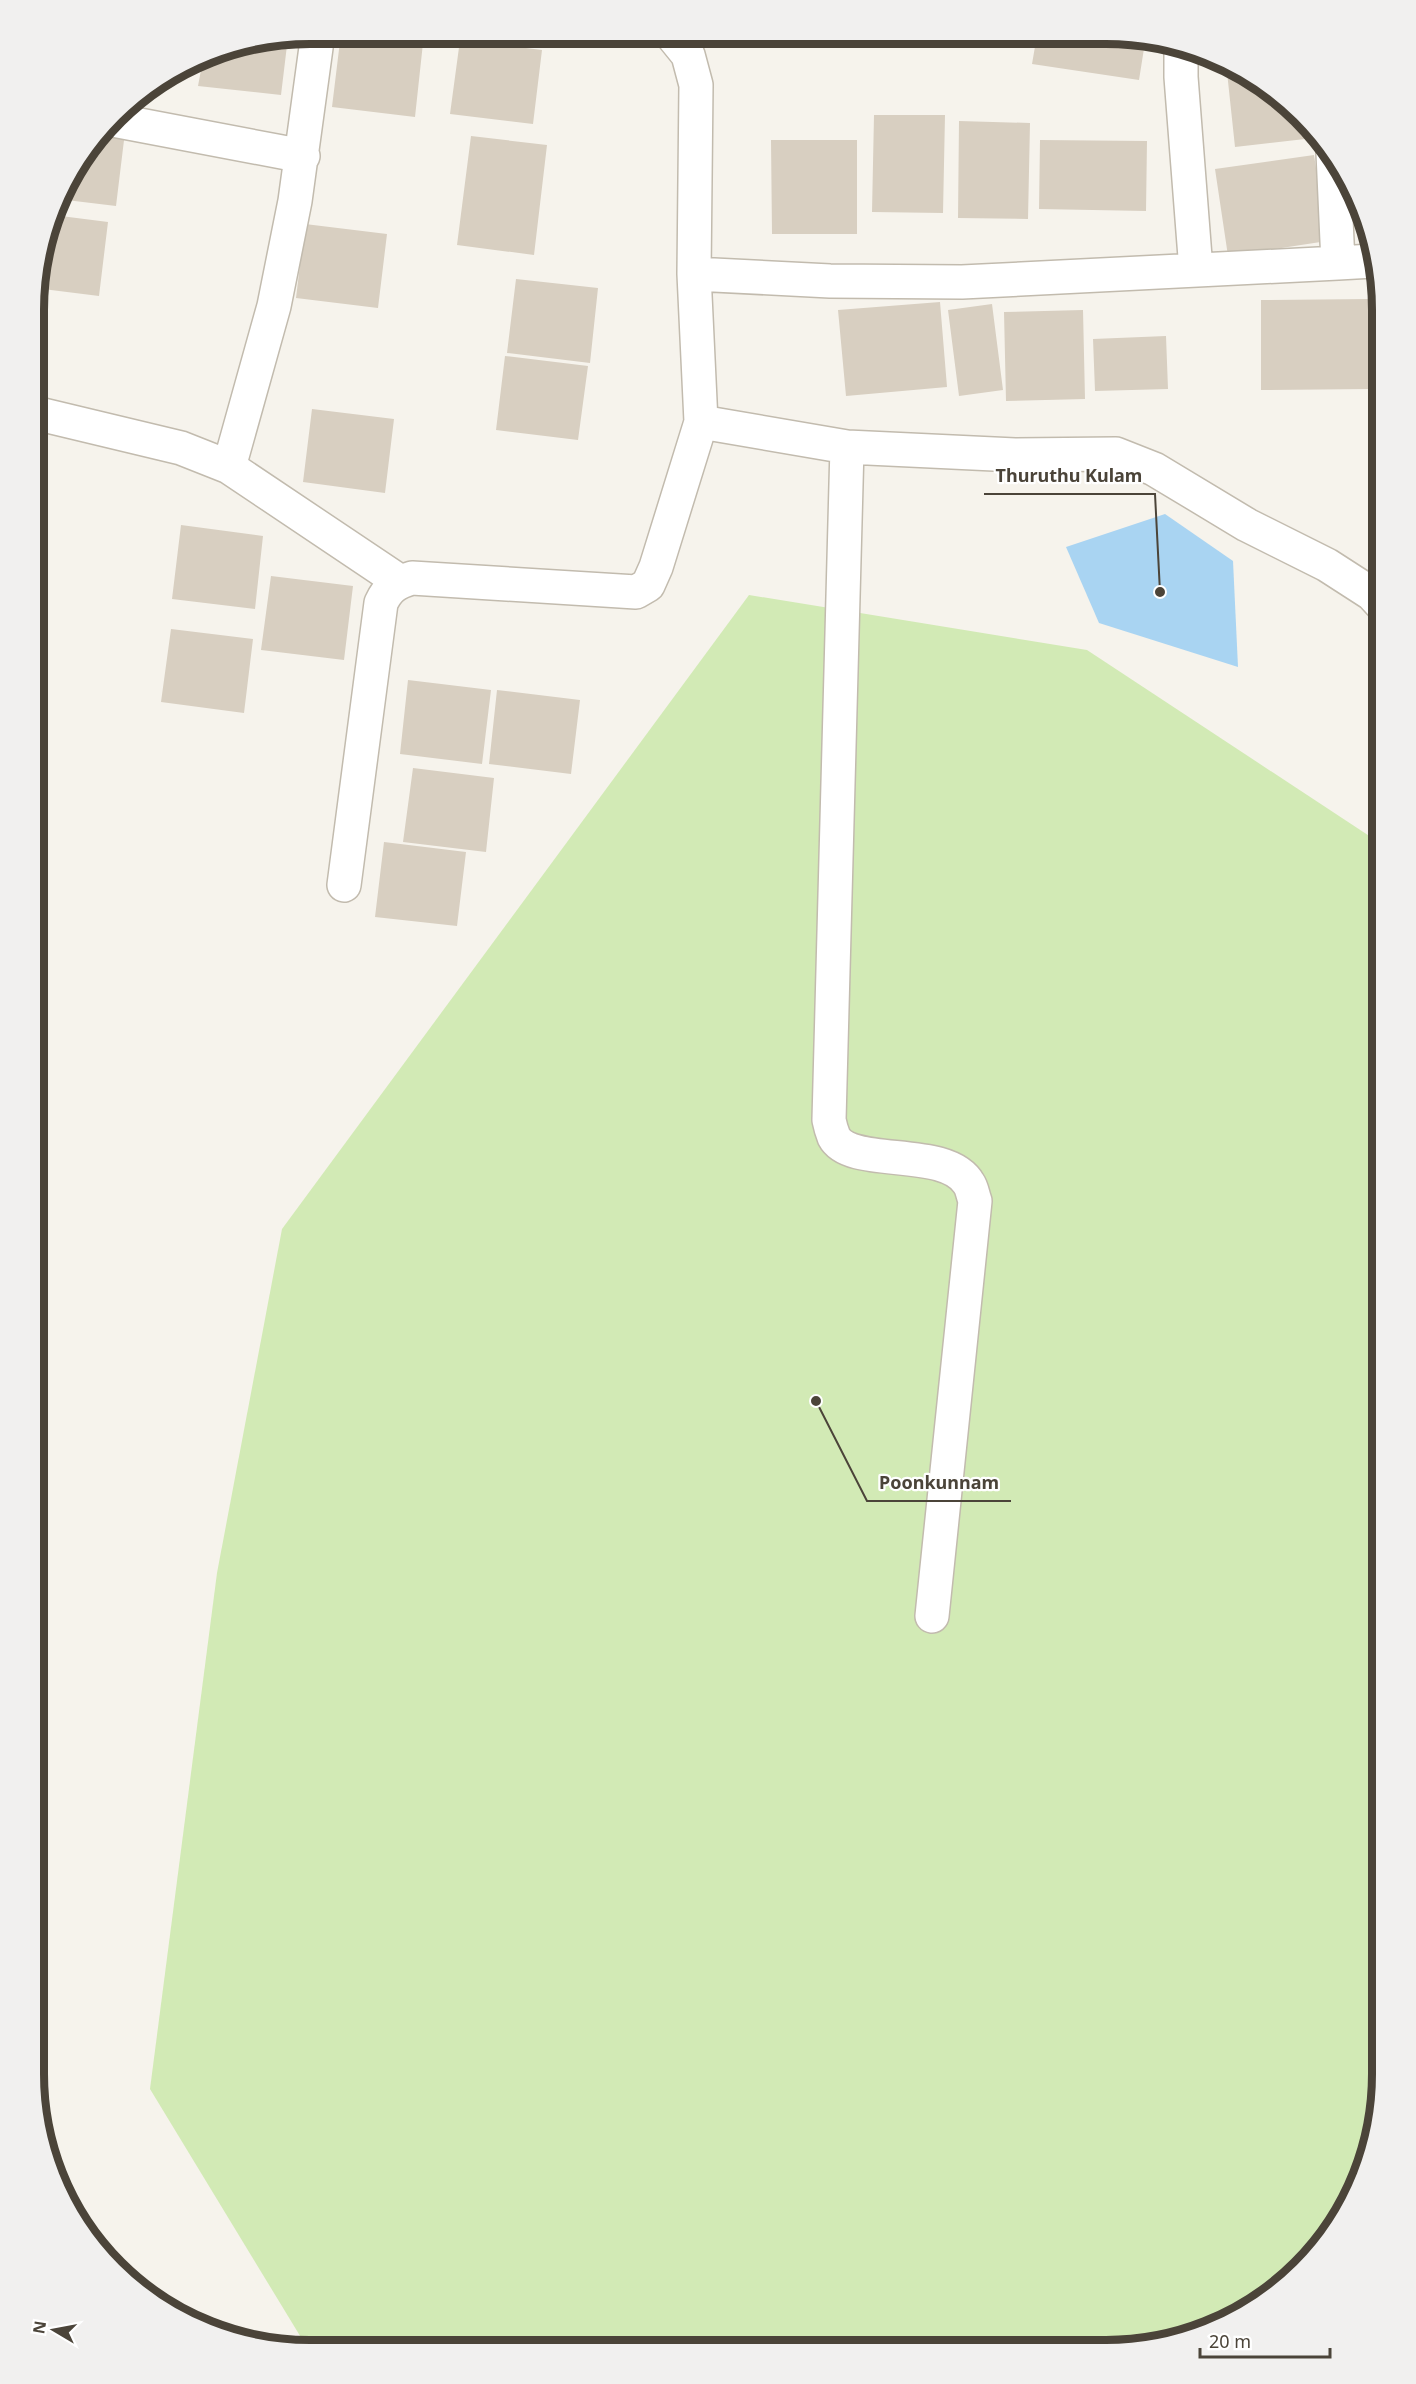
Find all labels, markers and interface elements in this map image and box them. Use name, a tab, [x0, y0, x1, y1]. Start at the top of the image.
callout: Thuruthu Kulam	[984, 458, 1155, 494]
text: Thuruthu Kulam	[996, 463, 1142, 487]
callout: Poonkunnam	[867, 1465, 1011, 1501]
text: Poonkunnam	[879, 1470, 999, 1494]
north arrow	[24, 2300, 84, 2360]
text: N	[27, 2319, 51, 2336]
scale bar	[1200, 2321, 1330, 2359]
text: 20 m	[1209, 2329, 1251, 2353]

